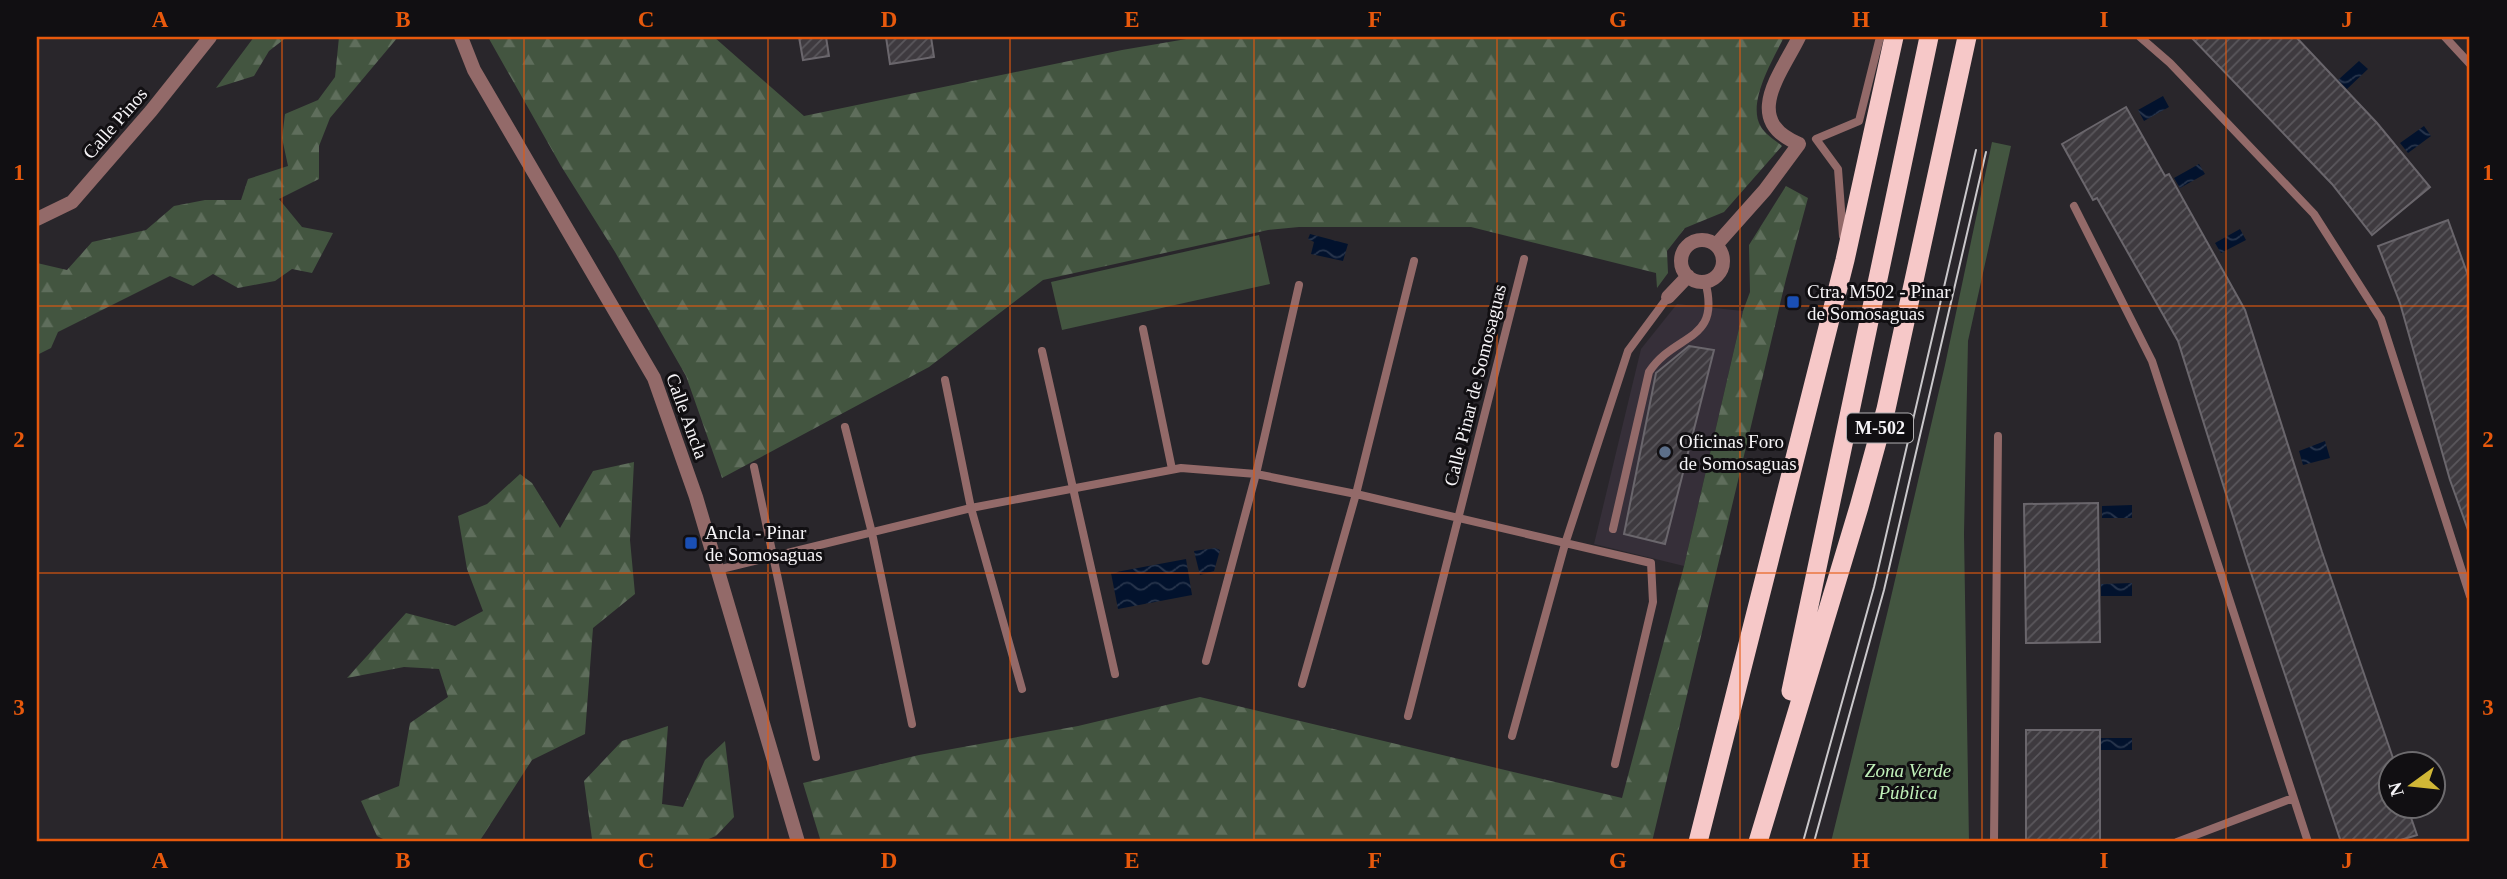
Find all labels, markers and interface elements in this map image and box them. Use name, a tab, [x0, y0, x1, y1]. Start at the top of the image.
text: A	[152, 7, 169, 32]
text: B	[395, 7, 411, 32]
text: C	[638, 7, 654, 32]
text: D	[881, 7, 897, 32]
text: E	[1124, 7, 1140, 32]
text: F	[1368, 7, 1382, 32]
text: G	[1609, 7, 1627, 32]
text: H	[1852, 7, 1870, 32]
text: I	[2100, 7, 2109, 32]
text: J	[2341, 7, 2353, 32]
street label: Calle Pinos	[79, 83, 151, 163]
text: 1	[13, 160, 25, 185]
text: 1	[2482, 160, 2494, 185]
place label: Ctra. M502 - Pinar de Somosaguas	[1807, 281, 1951, 324]
street label: Calle Pinar de Somosaguas	[1440, 282, 1510, 488]
marker: Ctra. M502 - Pinar de Somosaguas	[1785, 294, 1801, 310]
street label: Calle Ancla	[662, 371, 712, 462]
road number: M-502	[1847, 414, 1913, 442]
text: 2	[13, 427, 25, 452]
text: 2	[2482, 427, 2494, 452]
place label: Oficinas Foro de Somosaguas	[1679, 431, 1797, 474]
marker: Oficinas Foro de Somosaguas	[1657, 444, 1673, 460]
place label: Ancla - Pinar de Somosaguas	[705, 522, 823, 565]
marker: Ancla - Pinar de Somosaguas	[683, 535, 699, 551]
text: 3	[13, 695, 25, 720]
text: 3	[2482, 695, 2494, 720]
north arrow	[2378, 750, 2448, 820]
park label: Zona Verde Pública	[1865, 760, 1951, 803]
text: N	[2384, 780, 2408, 799]
text: A	[152, 848, 169, 873]
text: B	[395, 848, 411, 873]
text: C	[638, 848, 654, 873]
text: D	[881, 848, 897, 873]
text: E	[1124, 848, 1140, 873]
text: F	[1368, 848, 1382, 873]
text: G	[1609, 848, 1627, 873]
text: H	[1852, 848, 1870, 873]
text: I	[2100, 848, 2109, 873]
text: J	[2341, 848, 2353, 873]

